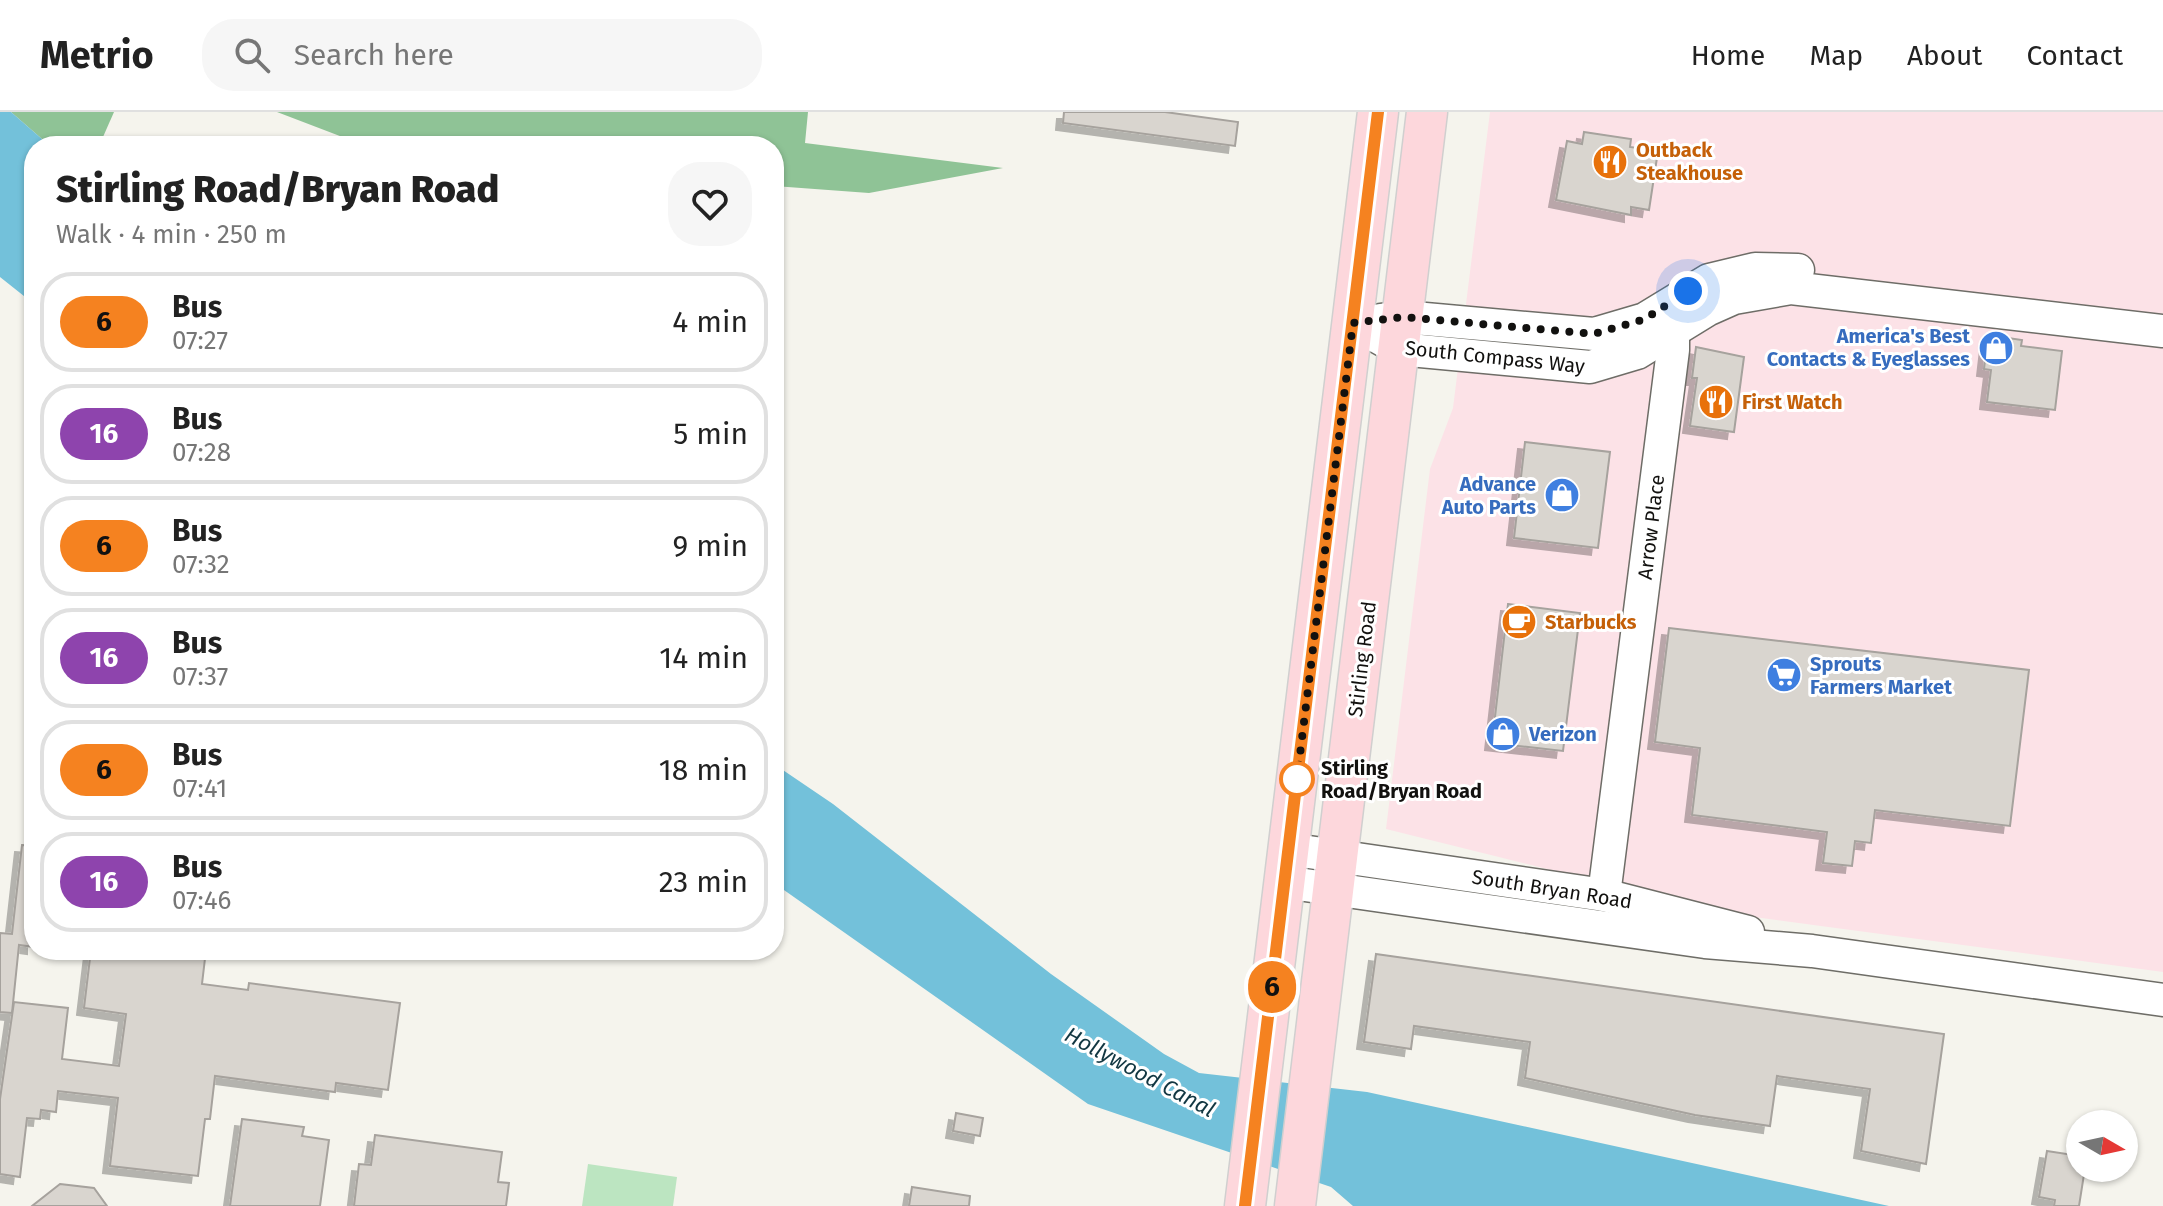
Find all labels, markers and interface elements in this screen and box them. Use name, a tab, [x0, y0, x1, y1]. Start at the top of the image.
search box	[202, 19, 762, 91]
text: Metrio	[40, 32, 154, 78]
icon: search	[230, 33, 274, 77]
text: Search here	[294, 37, 454, 73]
text: Home	[1691, 39, 1765, 72]
text: Map	[1809, 39, 1863, 72]
text: About	[1907, 39, 1982, 72]
text: Contact	[2026, 39, 2123, 72]
place label: Outback Steakhouse	[1636, 138, 1743, 185]
restaurant icon: Outback Steakhouse	[1591, 143, 1629, 181]
button: heart	[668, 162, 752, 246]
text: Stirling Road/Bryan Road	[56, 166, 499, 212]
text: Walk · 4 min · 250 m	[56, 219, 287, 250]
your location	[1668, 271, 1708, 311]
text: Bus	[172, 289, 222, 325]
text: 4 min	[672, 304, 748, 340]
text: 6	[96, 305, 112, 338]
place label: America's Best Contacts & Eyeglasses	[1767, 324, 1970, 371]
text: 07:27	[172, 325, 228, 356]
shop icon: America's Best Contacts & Eyeglasses	[1977, 329, 2015, 367]
street label: South Compass Way	[1404, 336, 1586, 378]
restaurant icon: First Watch	[1697, 383, 1735, 421]
place label: First Watch	[1742, 390, 1842, 414]
text: Bus	[172, 401, 222, 437]
text: 5 min	[673, 416, 748, 452]
text: 16	[90, 417, 118, 450]
text: 07:28	[172, 437, 231, 468]
place label: Advance Auto Parts	[1441, 472, 1536, 519]
street label: Arrow Place	[1633, 473, 1669, 581]
shop icon: Advance Auto Parts	[1543, 476, 1581, 514]
text: Bus	[172, 513, 222, 549]
text: 9 min	[673, 528, 748, 564]
text: 6	[96, 529, 112, 562]
text: 07:32	[172, 549, 230, 580]
street label: Stirling Road	[1343, 600, 1381, 718]
cafe icon: Starbucks	[1500, 603, 1538, 641]
place label: Starbucks	[1545, 610, 1637, 634]
text: Bus	[172, 625, 222, 661]
text: 14 min	[659, 640, 748, 676]
text: 16	[90, 641, 118, 674]
place label: Sprouts Farmers Market	[1810, 652, 1952, 699]
supermarket icon: Sprouts Farmers Market	[1765, 656, 1803, 694]
text: 07:37	[172, 661, 228, 692]
shop icon: Verizon	[1484, 715, 1522, 753]
place label: Verizon	[1528, 722, 1597, 746]
text: Bus	[172, 737, 222, 773]
text: 18 min	[659, 752, 748, 788]
text: 6	[96, 753, 112, 786]
place label: Stirling Road/Bryan Road	[1321, 756, 1482, 803]
marker: Stirling Road/Bryan Road	[1280, 762, 1314, 796]
text: 07:41	[172, 773, 227, 804]
text: Bus	[172, 849, 222, 885]
text: 23 min	[659, 864, 748, 900]
street label: South Bryan Road	[1470, 864, 1634, 914]
text: 16	[90, 865, 118, 898]
text: 07:46	[172, 885, 231, 916]
line badge: 6	[1246, 961, 1298, 1013]
text: 6	[1264, 970, 1280, 1003]
water label: Hollywood Canal	[1060, 1021, 1220, 1123]
north arrow	[2066, 1110, 2138, 1182]
map controls	[2066, 1110, 2138, 1182]

